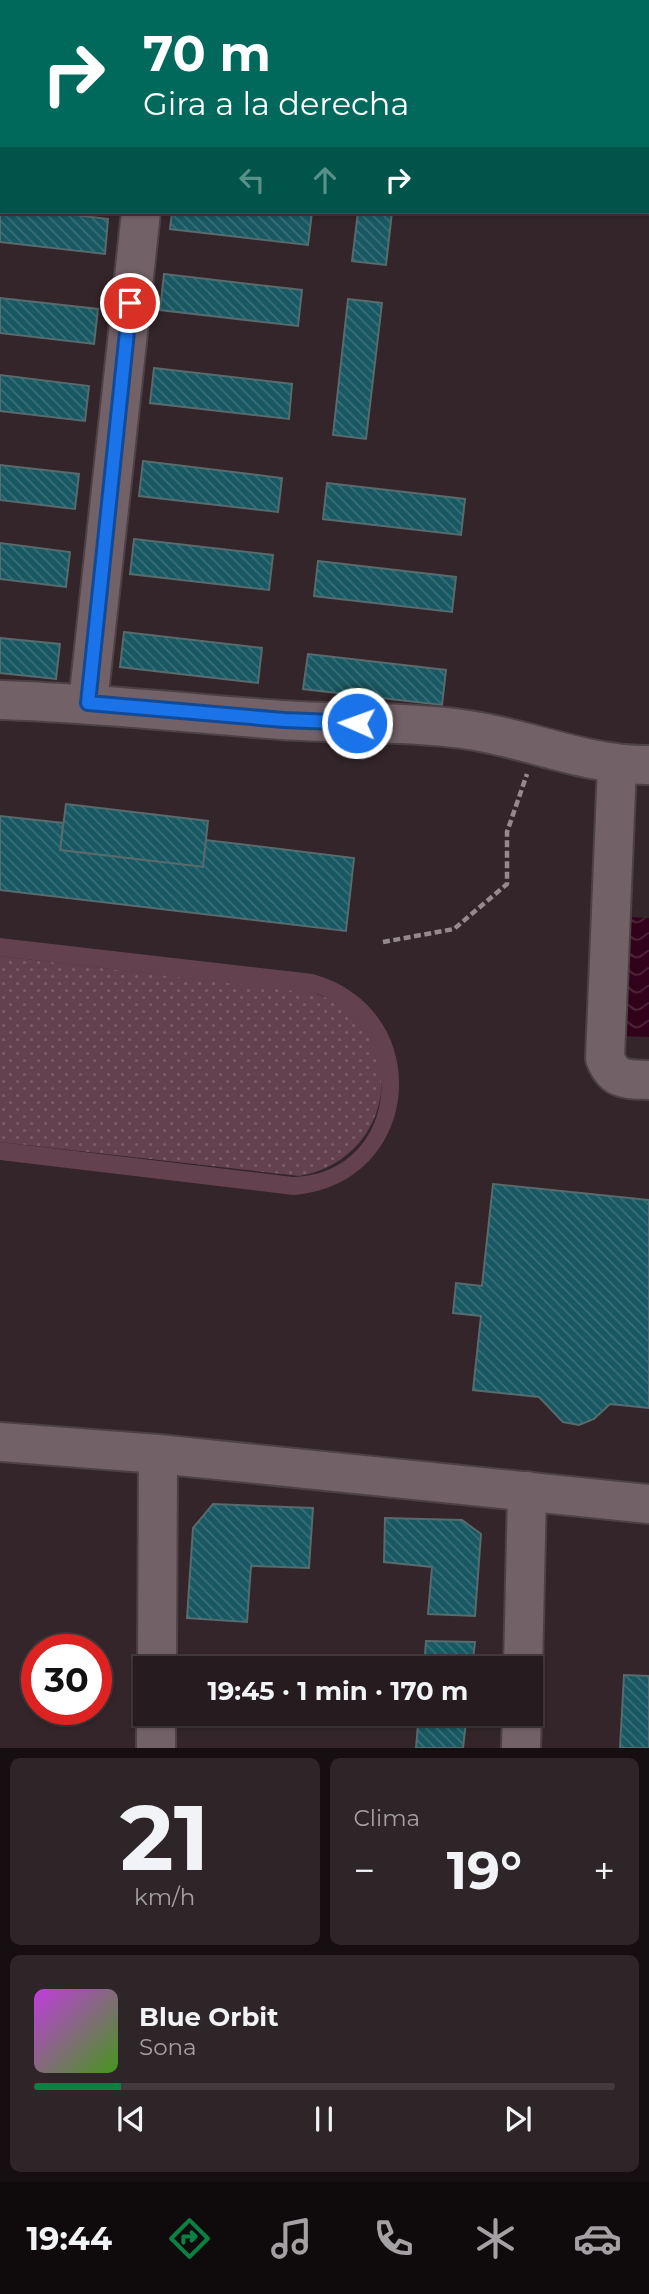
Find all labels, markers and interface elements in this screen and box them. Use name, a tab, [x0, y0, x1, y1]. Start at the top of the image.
text: 70 m	[143, 24, 271, 83]
icon: right	[28, 28, 119, 119]
text: Gira a la derecha	[143, 84, 409, 123]
icon: left	[233, 161, 271, 199]
icon: ahead	[306, 161, 344, 199]
icon: right	[379, 161, 417, 199]
pin	[100, 273, 160, 333]
icon: arrive	[111, 284, 149, 322]
position arrow	[320, 686, 394, 760]
speed limit sign: 30	[21, 1634, 112, 1725]
text: 19:45 · 1 min · 170 m	[208, 1675, 468, 1707]
text: 21	[120, 1782, 209, 1893]
text: Clima	[354, 1804, 420, 1832]
text: 19°	[447, 1839, 522, 1902]
text: −	[354, 1847, 375, 1894]
text: +	[593, 1847, 615, 1894]
text: km/h	[134, 1883, 195, 1911]
text: Blue Orbit	[139, 2001, 278, 2033]
text: Sona	[139, 2033, 197, 2061]
icon: previous	[112, 2100, 150, 2138]
icon: pause	[305, 2100, 343, 2138]
icon: next	[499, 2100, 537, 2138]
icon: directions	[165, 2214, 214, 2263]
icon: music	[267, 2214, 316, 2263]
icon: phone	[369, 2214, 418, 2263]
icon: climate	[471, 2214, 520, 2263]
icon: car	[573, 2214, 622, 2263]
text: 19:44	[27, 2219, 112, 2258]

